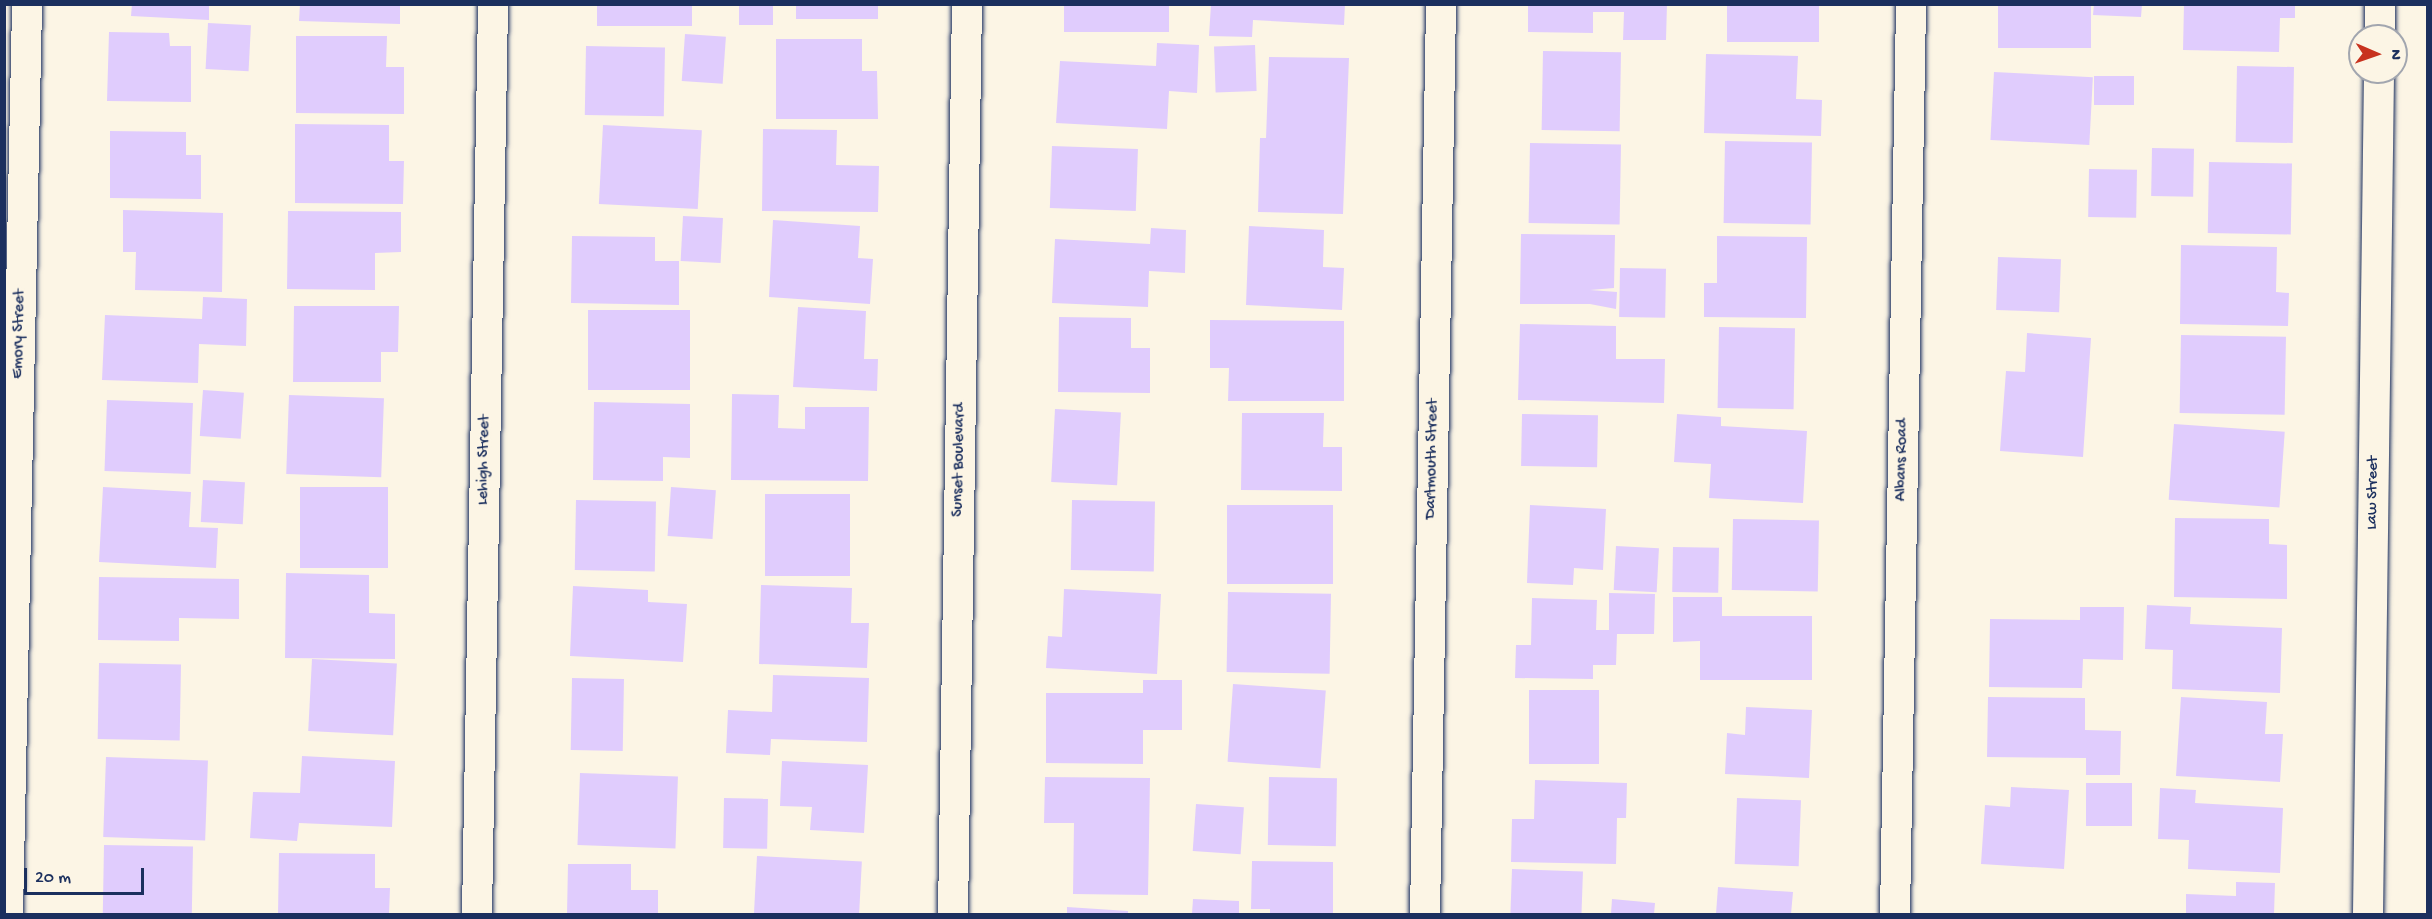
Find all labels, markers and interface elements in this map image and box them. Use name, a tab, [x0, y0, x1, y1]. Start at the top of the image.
north arrow	[2348, 24, 2408, 84]
text: N	[2385, 49, 2404, 60]
street label: Emory Street	[10, 289, 30, 379]
street label: Dartmouth Street	[1422, 399, 1444, 519]
street label: Sunset Boulevard	[949, 403, 971, 517]
street label: Lehigh Street	[475, 415, 495, 505]
street label: Albans Road	[1893, 419, 1913, 501]
street label: Law Street	[2364, 456, 2384, 530]
scale bar	[27, 856, 147, 894]
text: 20 m	[35, 868, 71, 889]

